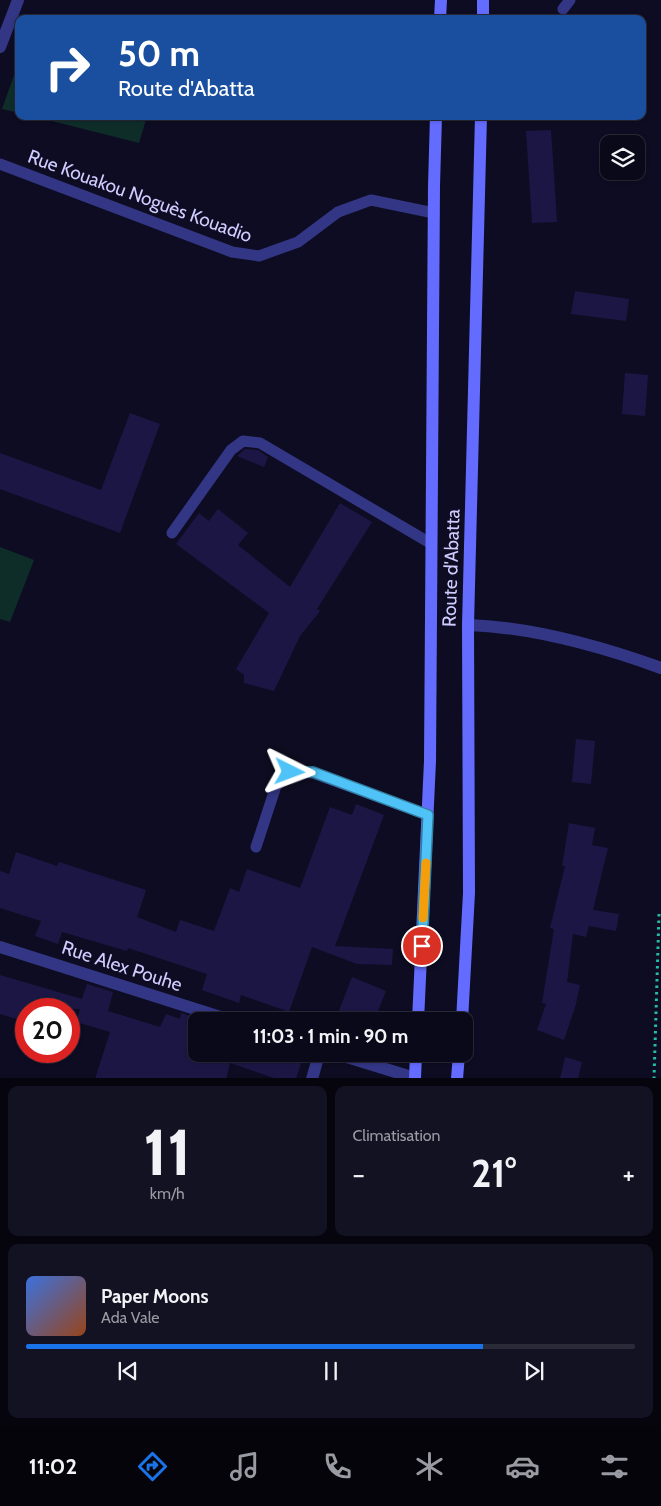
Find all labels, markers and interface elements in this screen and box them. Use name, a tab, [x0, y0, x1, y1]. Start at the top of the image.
text: 50 m	[118, 32, 200, 75]
icon: right	[35, 35, 100, 100]
text: Route d'Abatta	[118, 75, 255, 102]
map controls	[600, 135, 645, 180]
button: layers	[600, 135, 645, 180]
street label: Rue Kouakou Noguès Kouadio	[25, 145, 255, 247]
street label: Route d'Abatta	[437, 509, 465, 627]
position arrow	[263, 745, 315, 797]
pin	[401, 925, 443, 967]
icon: arrive	[408, 932, 436, 960]
street label: Rue Alex Pouhe	[59, 936, 185, 996]
speed limit sign: 20	[15, 998, 80, 1063]
text: 11:03 · 1 min · 90 m	[253, 1025, 408, 1048]
text: 11	[143, 1112, 191, 1191]
text: Climatisation	[353, 1126, 441, 1145]
text: 21°	[471, 1150, 516, 1197]
text: −	[353, 1157, 365, 1191]
text: +	[623, 1157, 635, 1191]
text: km/h	[150, 1184, 185, 1203]
text: Paper Moons	[101, 1285, 209, 1308]
text: Ada Vale	[101, 1308, 160, 1327]
icon: previous	[114, 1357, 142, 1385]
icon: pause	[317, 1357, 345, 1385]
icon: next	[520, 1357, 548, 1385]
icon: directions	[135, 1449, 170, 1484]
icon: music	[227, 1449, 262, 1484]
icon: phone	[320, 1449, 355, 1484]
icon: climate	[412, 1449, 447, 1484]
icon: car	[505, 1449, 540, 1484]
icon: filters	[597, 1449, 632, 1484]
text: 11:02	[29, 1453, 77, 1480]

